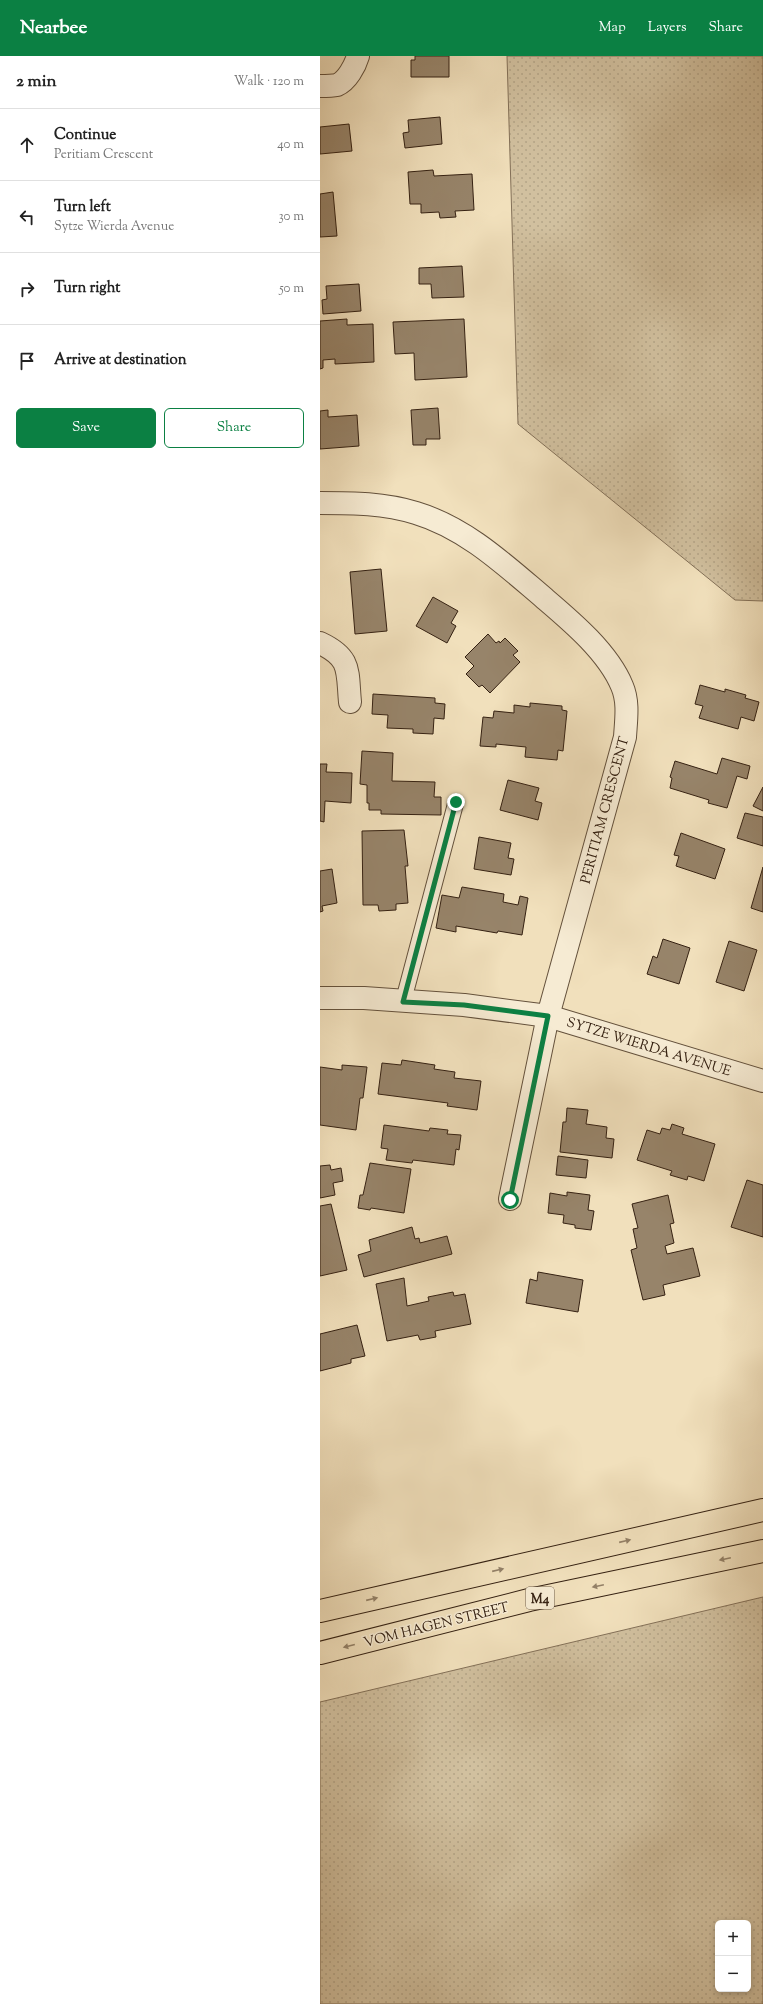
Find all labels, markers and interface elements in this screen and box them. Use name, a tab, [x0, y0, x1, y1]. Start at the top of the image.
text: Nearbee	[20, 15, 87, 42]
text: Map	[599, 18, 626, 38]
text: Layers	[648, 18, 686, 38]
text: Share	[708, 18, 743, 38]
text: 2 min	[16, 70, 57, 94]
text: Walk · 120 m	[234, 73, 304, 91]
text: Continue	[54, 125, 116, 146]
icon: ahead	[16, 134, 38, 156]
text: 40 m	[277, 136, 304, 154]
text: Peritiam Crescent	[54, 146, 153, 164]
text: Turn left	[54, 197, 111, 218]
icon: left	[16, 206, 38, 228]
text: 30 m	[278, 208, 304, 226]
text: Sytze Wierda Avenue	[54, 218, 174, 236]
icon: right	[16, 278, 38, 300]
text: Turn right	[54, 278, 120, 299]
text: 50 m	[279, 280, 304, 298]
icon: arrive	[16, 350, 38, 372]
text: Arrive at destination	[54, 350, 187, 371]
button: Save	[16, 408, 156, 448]
button: Share	[164, 408, 304, 448]
street label: PERITIAM CRESCENT	[577, 735, 635, 886]
route end	[447, 793, 465, 811]
street label: SYTZE WIERDA AVENUE	[564, 1013, 734, 1083]
route start	[501, 1191, 519, 1209]
one-way arrow	[619, 1538, 631, 1544]
one-way arrow	[719, 1557, 731, 1563]
one-way arrow	[492, 1566, 504, 1572]
one-way arrow	[591, 1583, 604, 1589]
road number: M4	[526, 1587, 554, 1609]
one-way arrow	[365, 1596, 378, 1602]
street label: VOM HAGEN STREET	[362, 1598, 512, 1654]
one-way arrow	[343, 1643, 355, 1649]
map controls	[715, 1920, 751, 1992]
button: +	[715, 1920, 751, 1956]
button: −	[715, 1956, 751, 1992]

